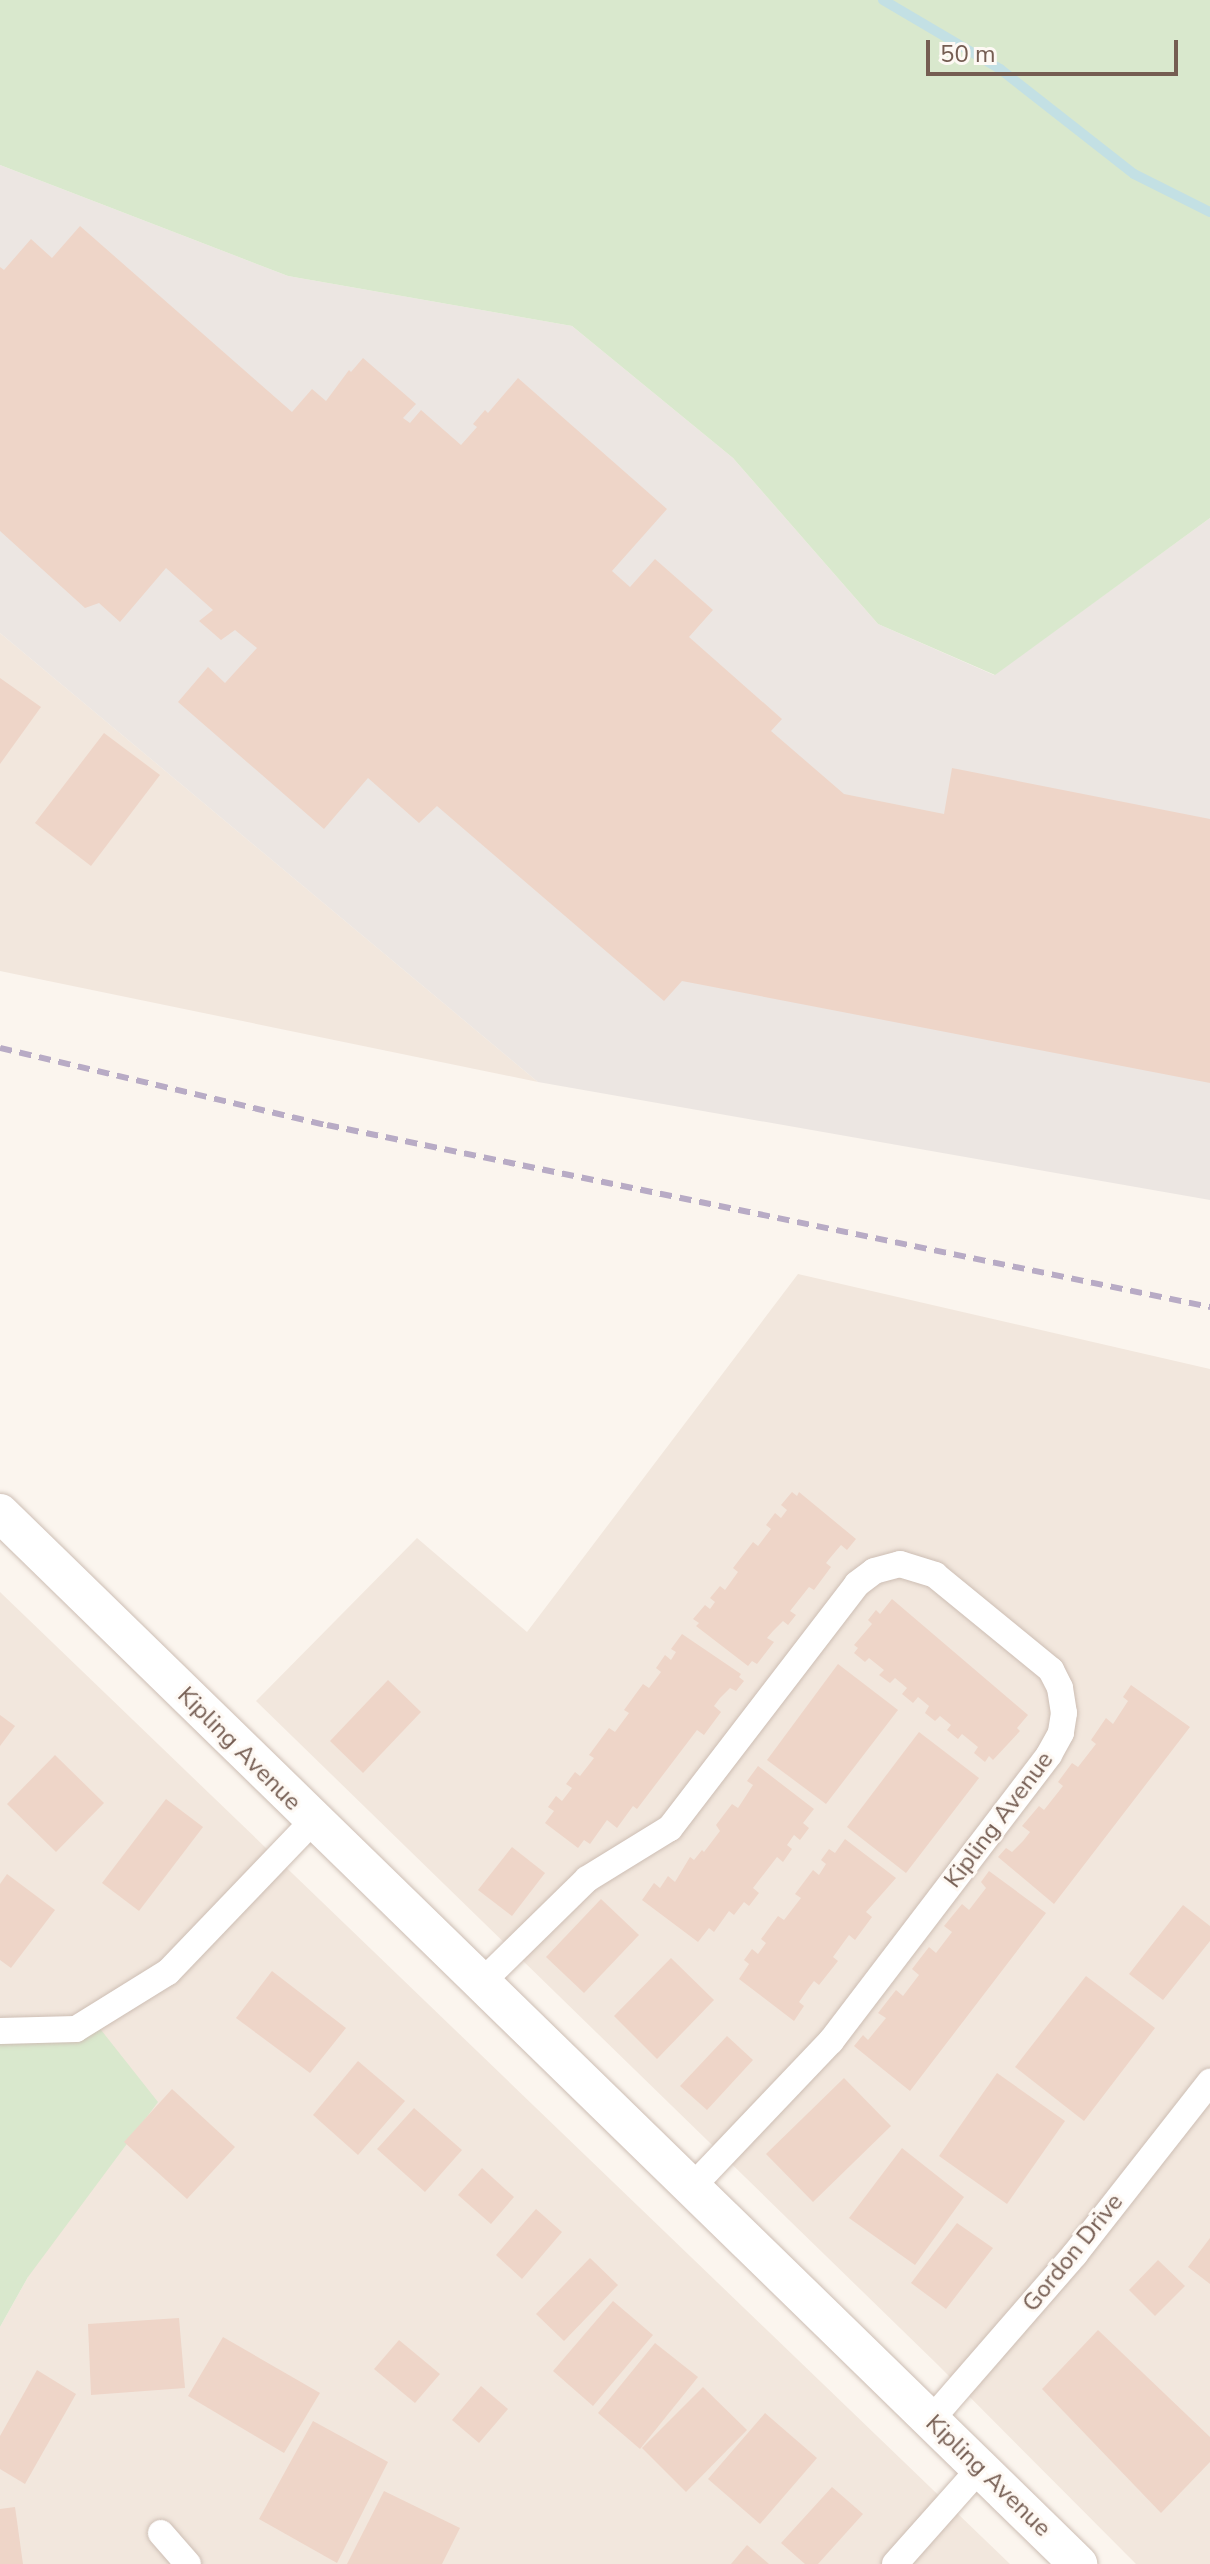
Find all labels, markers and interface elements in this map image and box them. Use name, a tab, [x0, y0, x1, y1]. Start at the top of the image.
scale bar	[930, 24, 1182, 74]
text: 50 m	[940, 38, 996, 70]
street label: Kipling Avenue	[171, 1681, 307, 1817]
street label: Kipling Avenue	[939, 1746, 1059, 1894]
street label: Gordon Drive	[1017, 2188, 1129, 2318]
street label: Kipling Avenue	[919, 2409, 1057, 2543]

